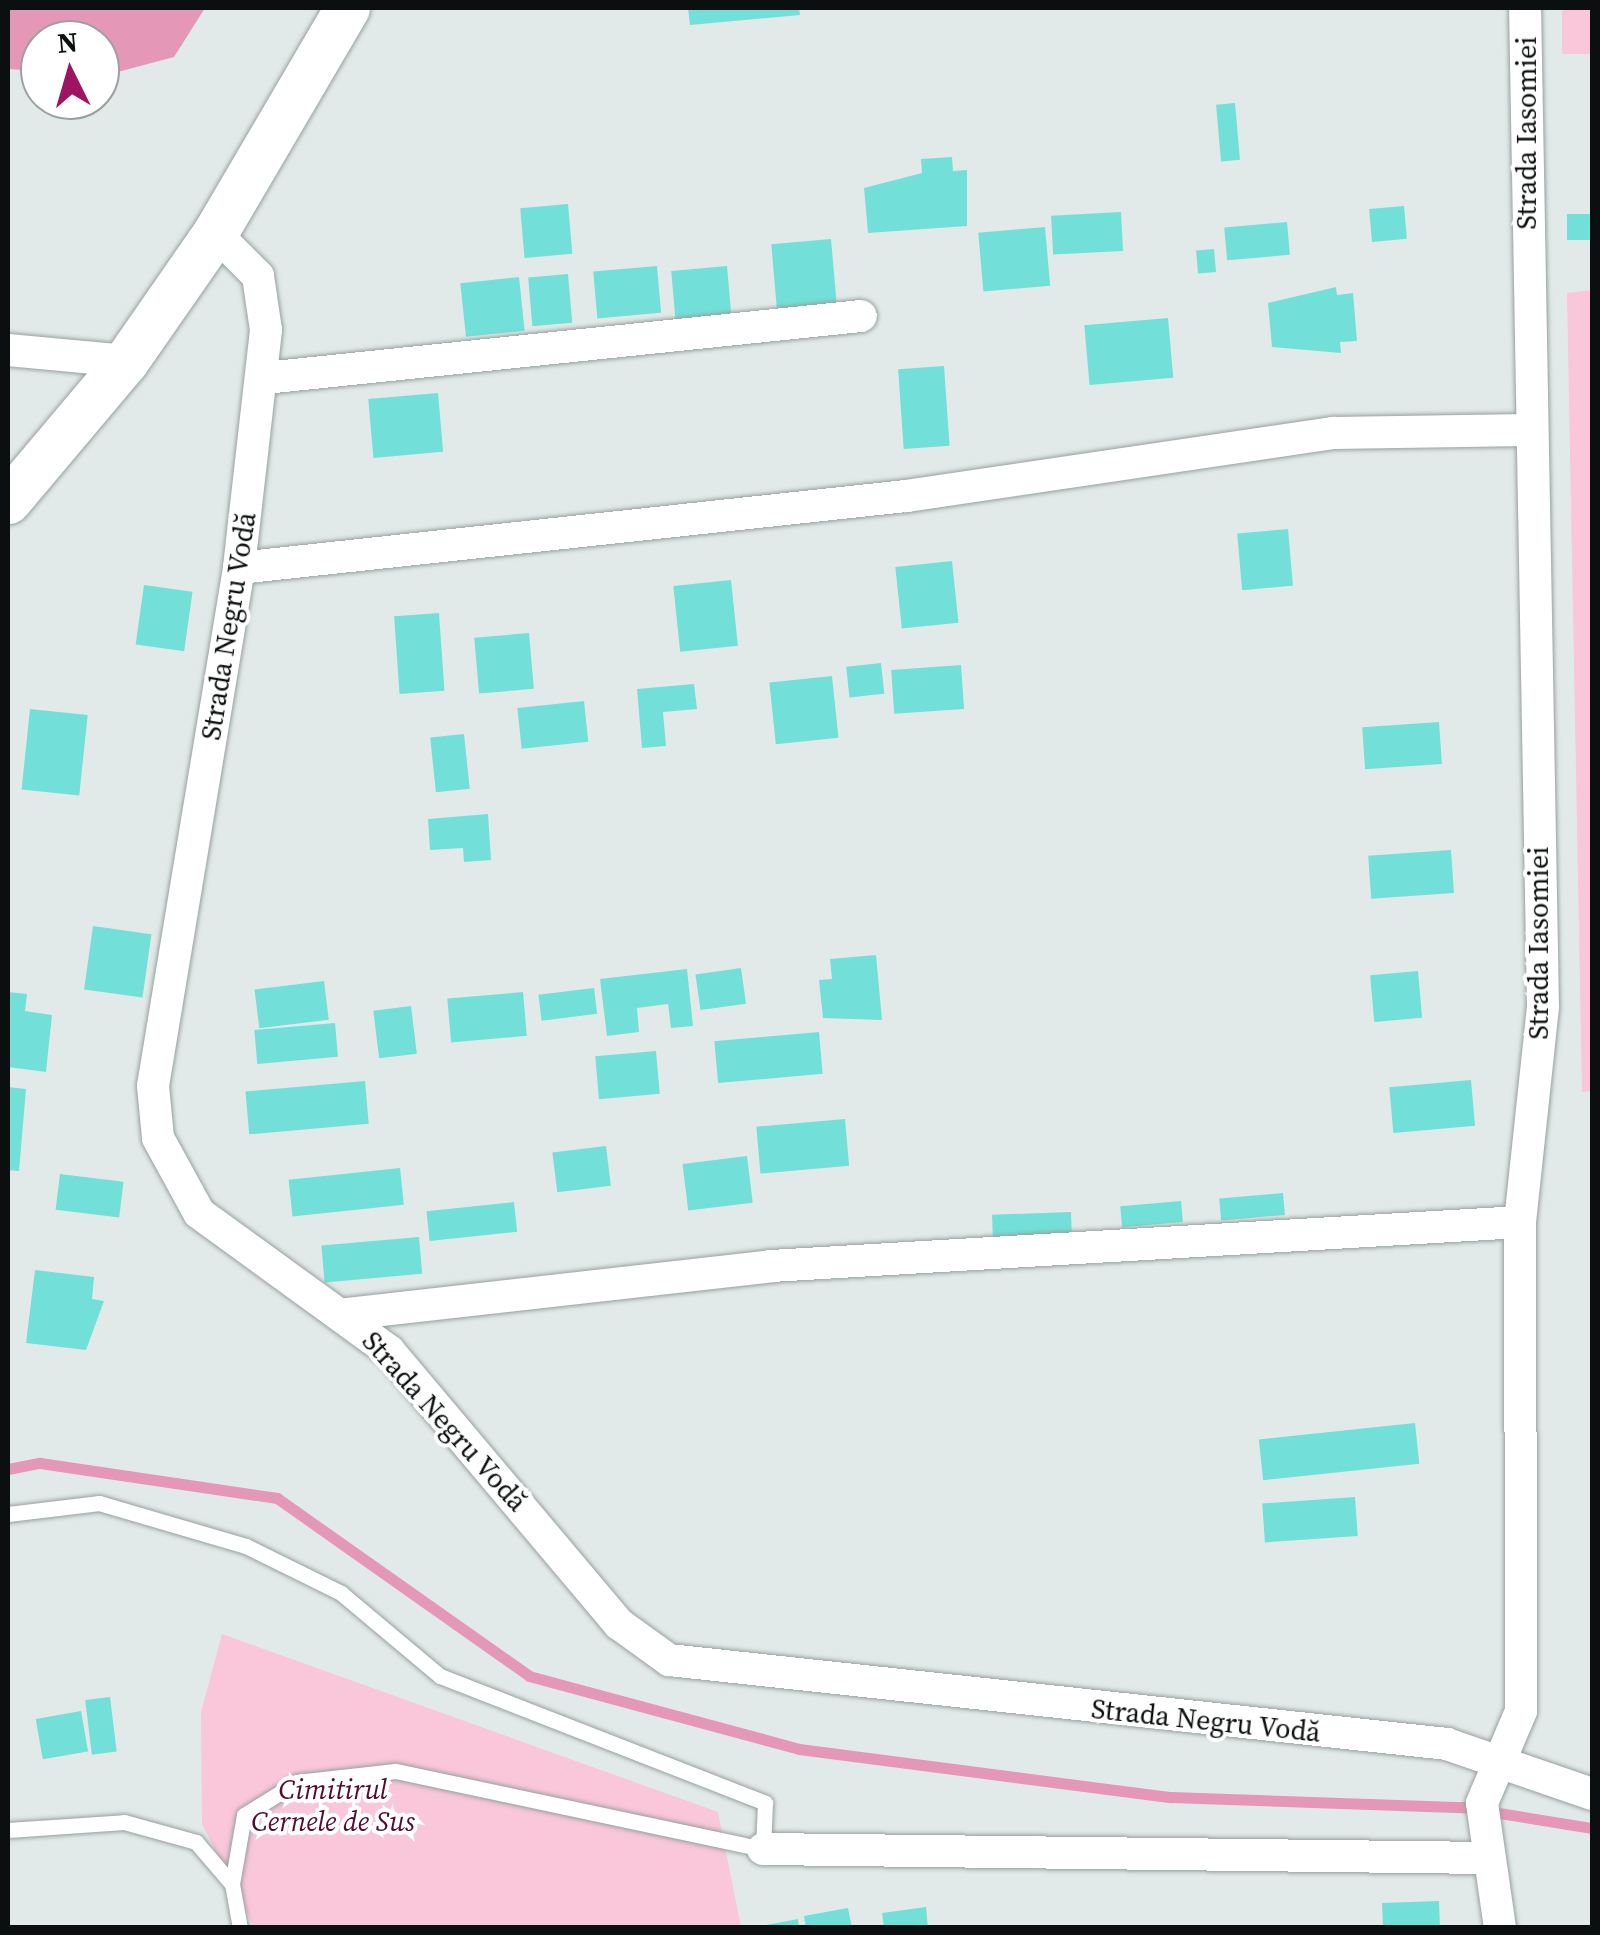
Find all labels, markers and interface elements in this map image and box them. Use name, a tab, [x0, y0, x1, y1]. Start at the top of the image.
north arrow	[20, 20, 120, 120]
text: N	[56, 22, 79, 62]
street label: Strada Iasomiei	[1509, 36, 1543, 230]
street label: Strada Negru Vodă	[193, 509, 263, 743]
street label: Strada Iasomiei	[1521, 846, 1555, 1040]
street label: Strada Negru Vodă	[355, 1324, 535, 1518]
street label: Strada Negru Vodă	[1089, 1691, 1323, 1749]
park label: Cimitirul Cernele de Sus	[251, 1772, 415, 1838]

